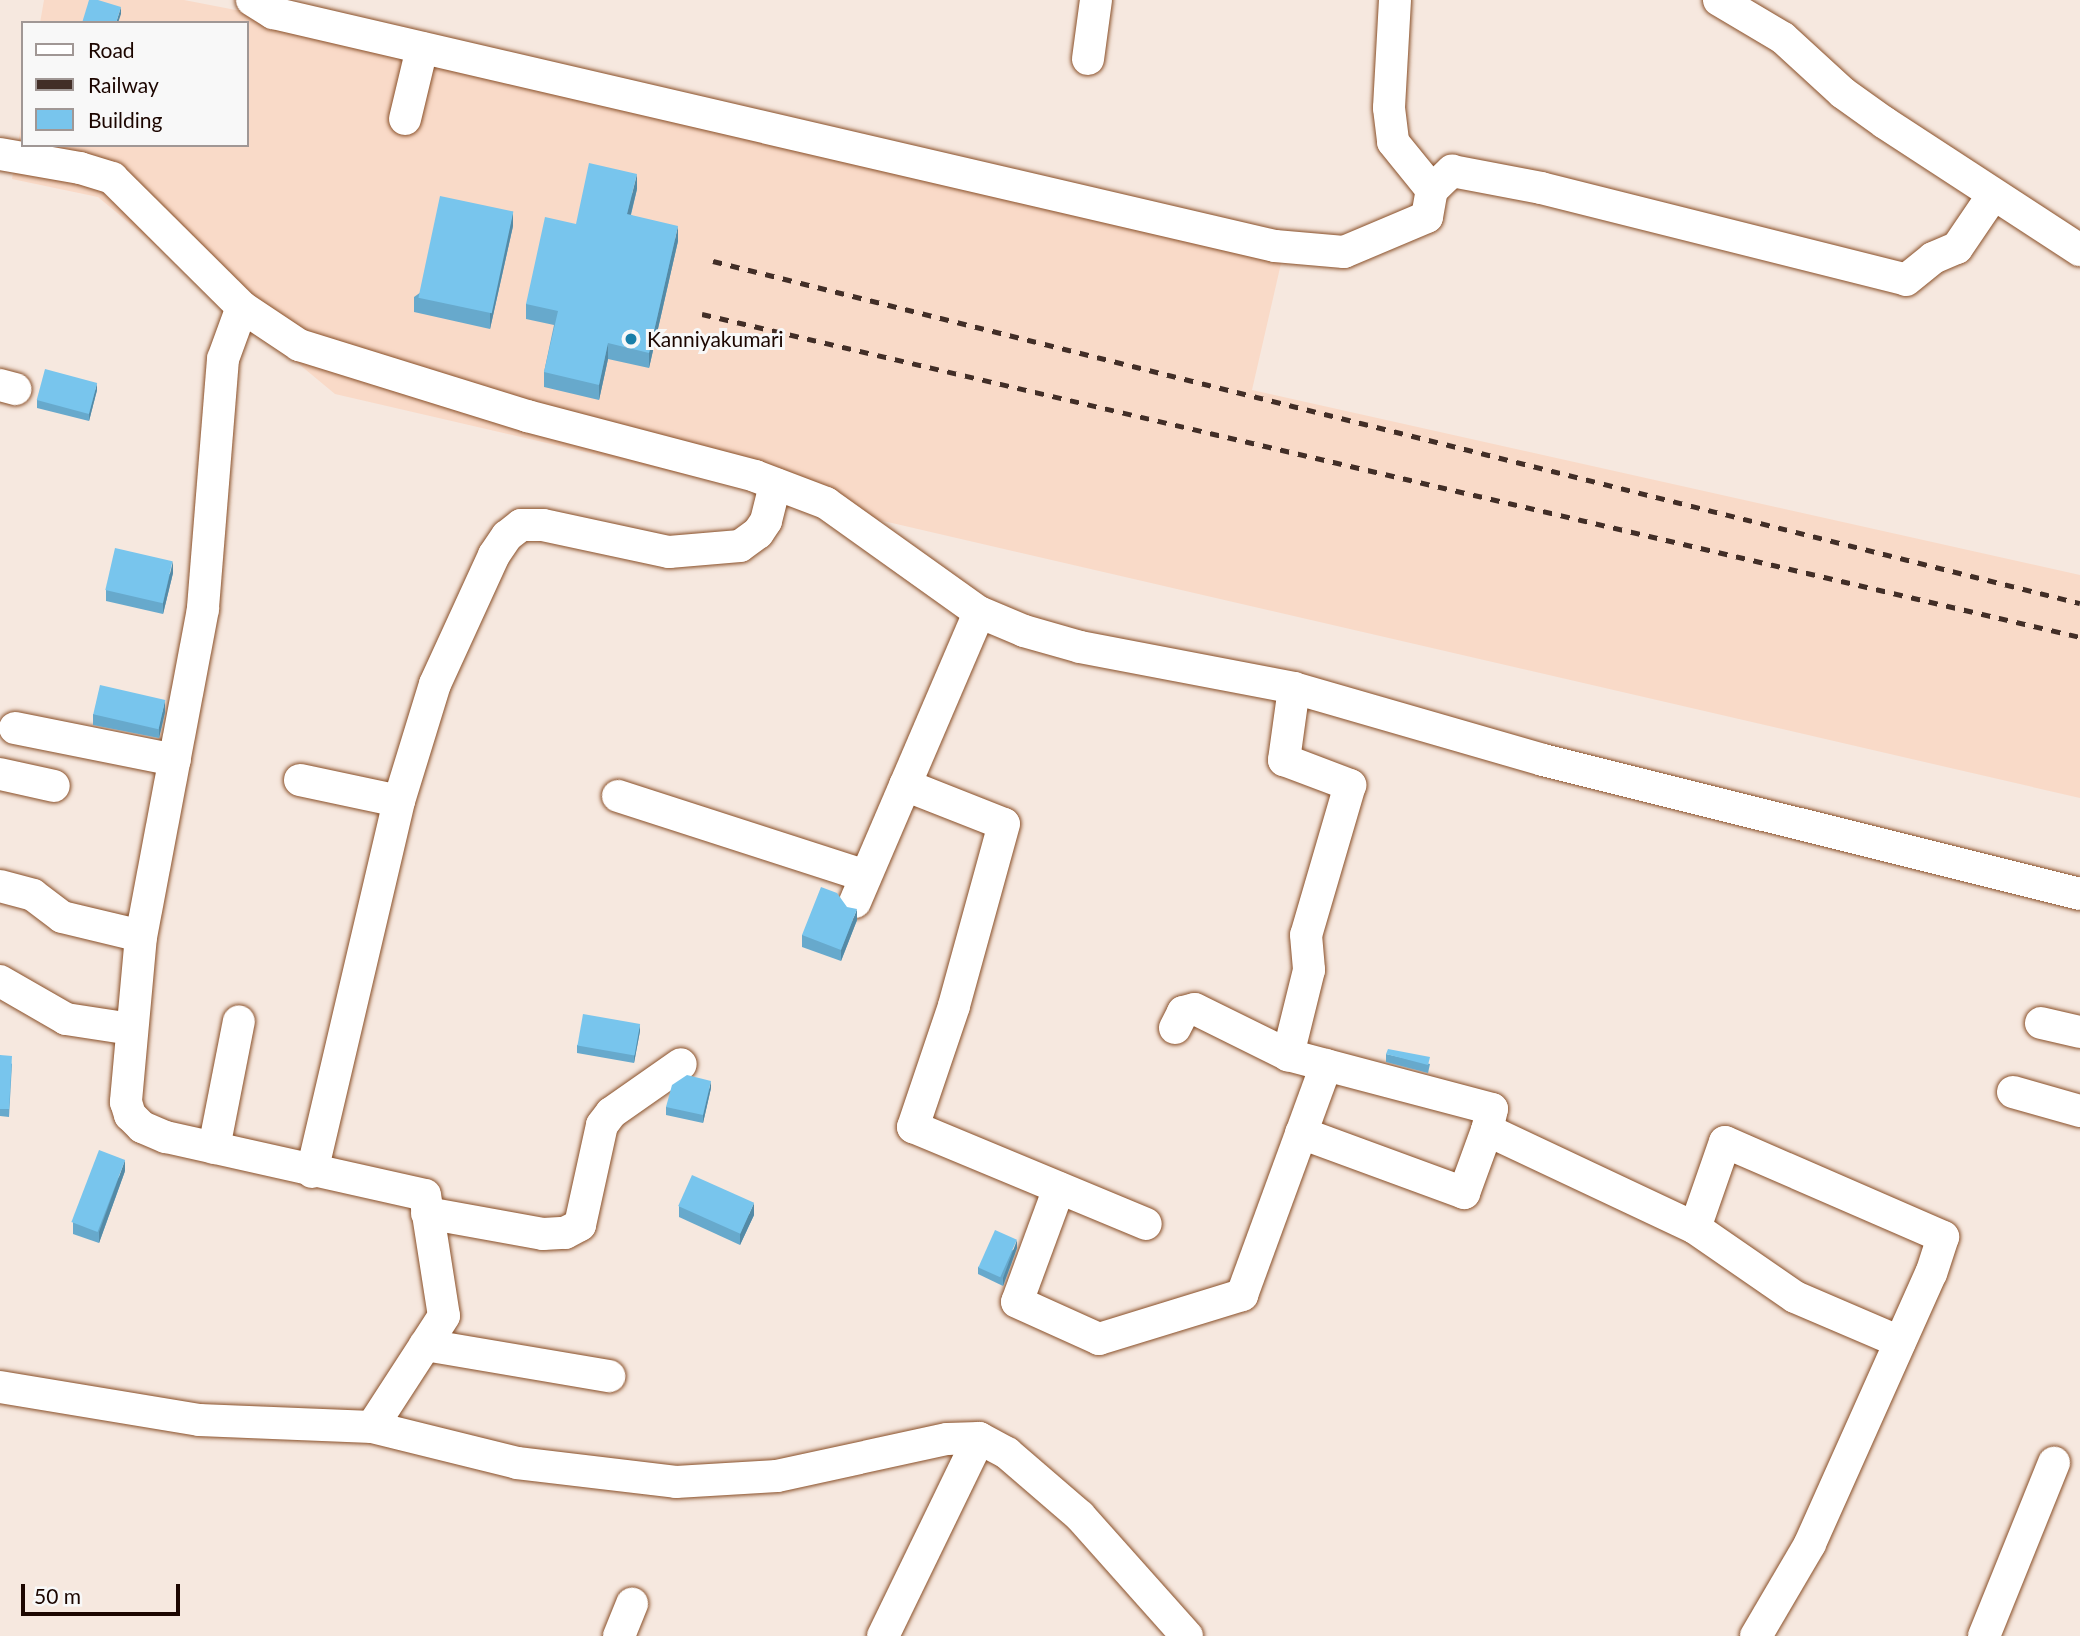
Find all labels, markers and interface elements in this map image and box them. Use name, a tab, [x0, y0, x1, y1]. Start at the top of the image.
legend	[21, 21, 248, 147]
text: Road	[88, 37, 135, 62]
text: Railway	[88, 72, 159, 97]
text: Building	[88, 107, 163, 132]
place label: Kanniyakumari	[647, 326, 784, 352]
marker: Kanniyakumari	[621, 329, 641, 349]
scale bar	[24, 1570, 184, 1614]
text: 50 m	[34, 1583, 81, 1608]

